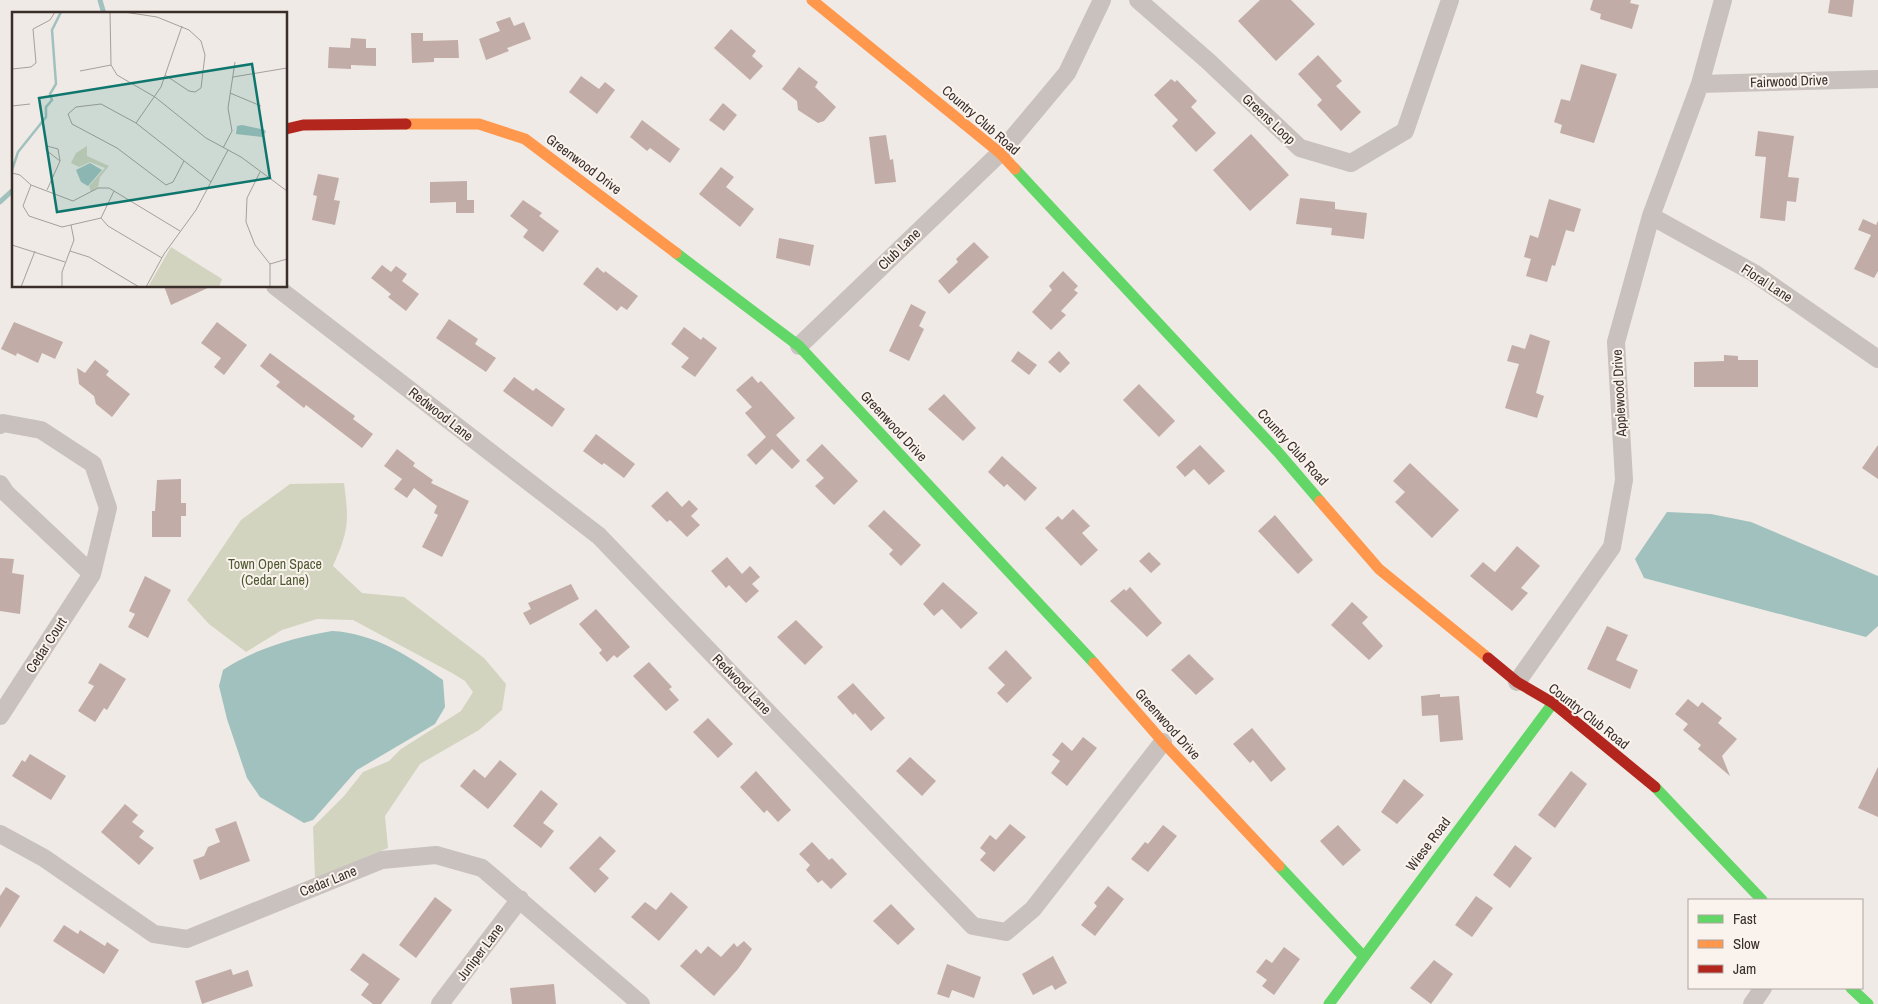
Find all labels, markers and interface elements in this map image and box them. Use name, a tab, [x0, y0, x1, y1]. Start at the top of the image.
inset map	[12, 12, 288, 288]
street label: Fairwood Drive	[1750, 71, 1828, 91]
street label: Country Club Road	[938, 81, 1024, 159]
street label: Greens Loop	[1239, 90, 1299, 148]
street label: Greenwood Drive	[543, 130, 625, 198]
street label: Club Lane	[874, 224, 924, 274]
street label: Floral Lane	[1738, 260, 1796, 306]
street label: Applewood Drive	[1608, 349, 1630, 438]
street label: Redwood Lane	[405, 383, 477, 445]
street label: Greenwood Drive	[857, 387, 931, 465]
street label: Country Club Road	[1254, 405, 1332, 489]
park label: Town Open Space (Cedar Lane)	[228, 555, 322, 589]
street label: Cedar Court	[21, 614, 71, 676]
street label: Redwood Lane	[709, 650, 775, 718]
street label: Country Club Road	[1545, 679, 1633, 753]
street label: Greenwood Drive	[1131, 685, 1205, 763]
street label: Wiese Road	[1402, 813, 1454, 875]
street label: Cedar Lane	[297, 861, 359, 901]
legend	[1688, 899, 1863, 989]
text: Fast	[1733, 908, 1757, 929]
street label: Juniper Lane	[453, 920, 507, 984]
text: Slow	[1733, 933, 1760, 954]
text: Jam	[1733, 958, 1756, 979]

